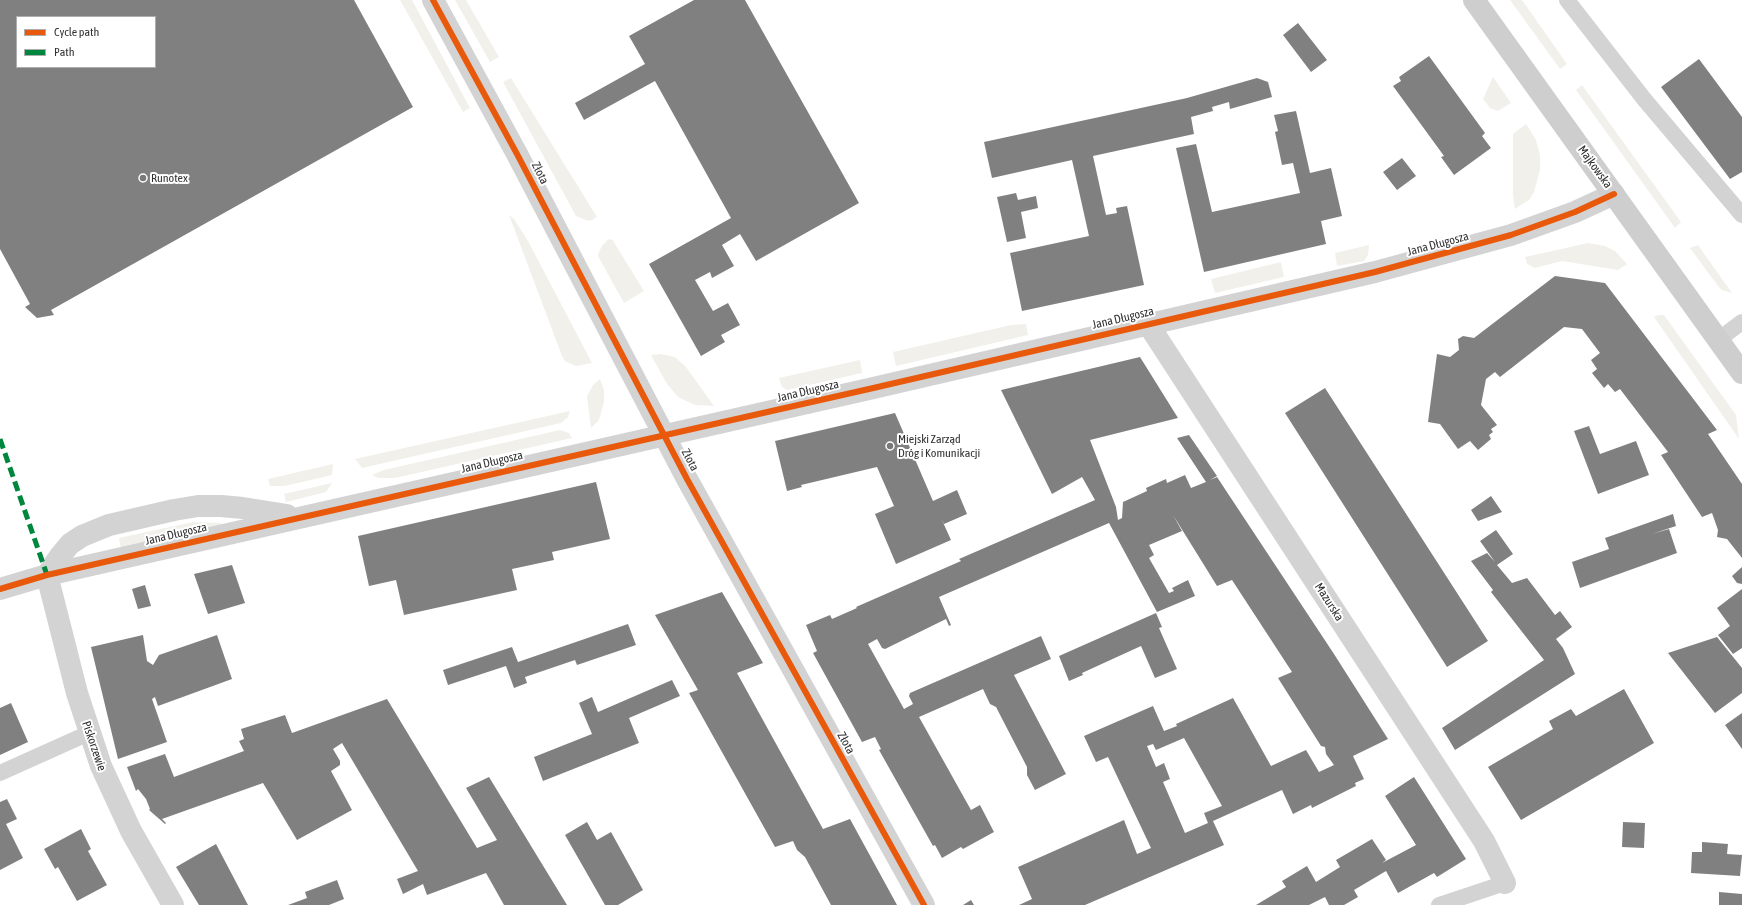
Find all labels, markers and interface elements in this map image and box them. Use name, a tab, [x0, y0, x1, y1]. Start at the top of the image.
legend	[16, 16, 156, 68]
text: Cycle path	[54, 25, 99, 39]
text: Path	[54, 45, 75, 59]
street label: Majkowska	[1575, 143, 1615, 191]
street label: Złota	[528, 159, 552, 187]
place label: Runotex	[151, 171, 188, 185]
marker: Runotex	[138, 173, 148, 183]
street label: Jana Długosza	[1406, 229, 1470, 259]
street label: Jana Długosza	[1091, 304, 1155, 332]
street label: Jana Długosza	[776, 377, 840, 405]
place label: Miejski Zarząd Dróg i Komunikacji	[898, 432, 980, 460]
marker: Miejski Zarząd Dróg i Komunikacji	[885, 441, 895, 451]
street label: Złota	[678, 446, 702, 474]
street label: Jana Długosza	[460, 448, 524, 476]
street label: Jana Długosza	[144, 520, 208, 548]
street label: Mazurska	[1311, 580, 1347, 624]
street label: Piskorzewie	[79, 719, 109, 773]
street label: Złota	[834, 729, 858, 757]

